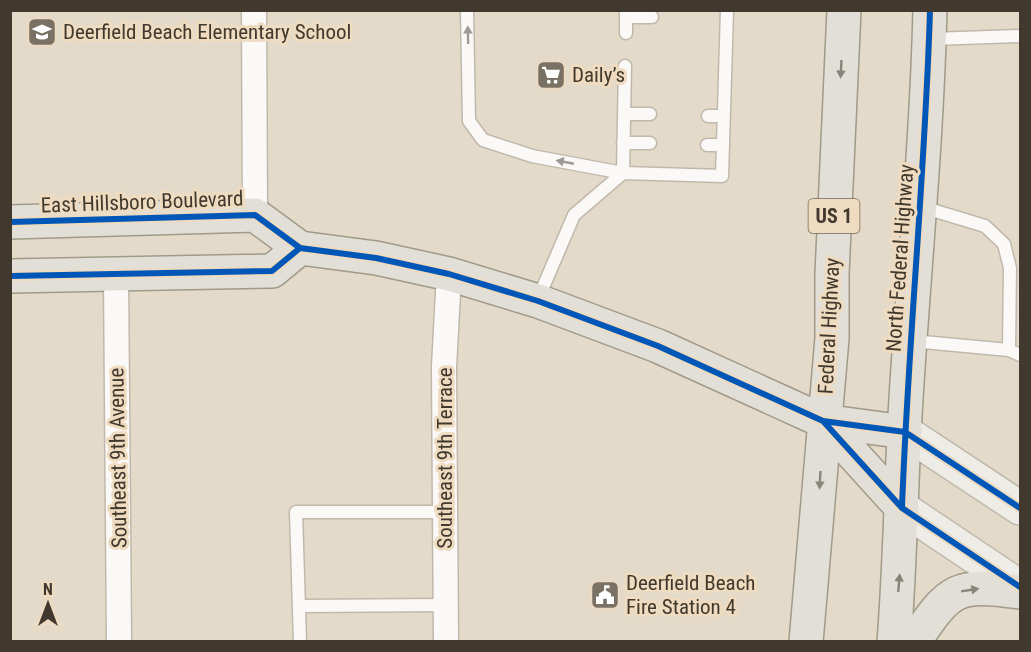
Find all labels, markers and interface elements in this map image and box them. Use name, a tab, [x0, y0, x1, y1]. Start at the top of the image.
school or university icon: Deerfield Beach Elementary School	[26, 16, 58, 48]
place label: Deerfield Beach Elementary School	[63, 20, 351, 44]
one-way arrow	[463, 26, 472, 45]
supermarket icon: Daily’s	[535, 59, 567, 91]
one-way arrow	[837, 59, 846, 78]
place label: Daily’s	[572, 63, 625, 87]
one-way arrow	[556, 157, 575, 166]
street label: North Federal Highway	[881, 163, 919, 353]
street label: East Hillsboro Boulevard	[40, 186, 244, 218]
road number: US 1	[808, 199, 860, 233]
street label: Federal Highway	[813, 257, 845, 395]
street label: Southeast 9th Avenue	[104, 367, 132, 548]
street label: Southeast 9th Terrace	[433, 367, 457, 549]
one-way arrow	[816, 470, 825, 489]
place label: Deerfield Beach Fire Station 4	[626, 571, 755, 619]
north arrow	[18, 574, 78, 634]
one-way arrow	[894, 574, 904, 593]
public building icon: Deerfield Beach Fire Station 4	[589, 579, 621, 611]
text: N	[43, 580, 53, 599]
one-way arrow	[960, 585, 979, 594]

